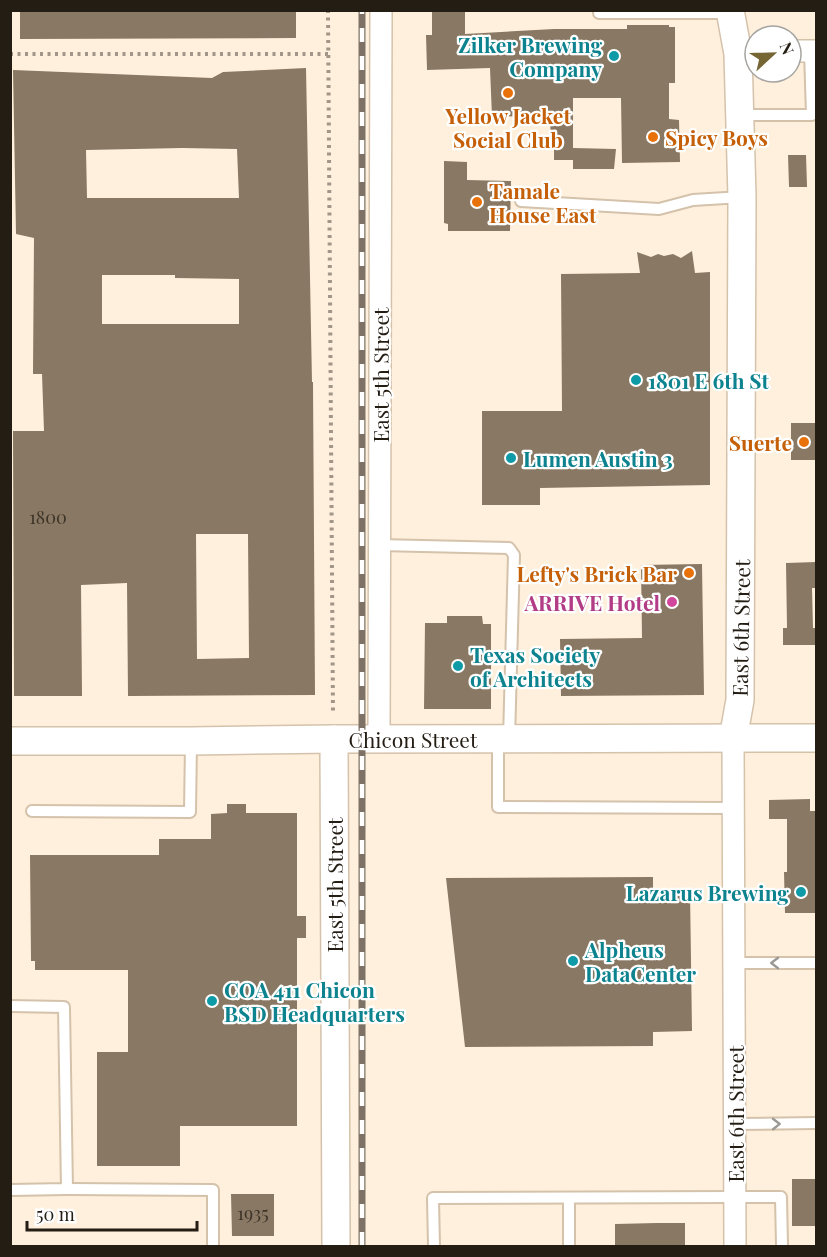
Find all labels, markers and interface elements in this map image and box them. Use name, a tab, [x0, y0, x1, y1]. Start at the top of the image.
north arrow	[743, 24, 803, 84]
place label: Zilker Brewing Company	[458, 30, 602, 82]
text: N	[775, 39, 799, 58]
marker: Zilker Brewing Company	[607, 49, 621, 63]
marker: Yellow Jacket Social Club	[501, 86, 515, 100]
place label: Yellow Jacket Social Club	[444, 101, 571, 153]
place label: Spicy Boys	[665, 123, 768, 151]
marker: Spicy Boys	[646, 130, 660, 144]
place label: Tamale House East	[489, 176, 597, 228]
marker: Tamale House East	[470, 195, 484, 209]
street label: East 5th Street	[366, 307, 394, 443]
place label: 1801 E 6th St	[648, 366, 770, 394]
marker: 1801 E 6th St	[629, 373, 643, 387]
place label: Suerte	[729, 428, 792, 456]
marker: Suerte	[797, 435, 811, 449]
place label: Lumen Austin 3	[523, 444, 673, 472]
marker: Lumen Austin 3	[504, 451, 518, 465]
house number: 1800	[29, 505, 67, 529]
place label: Lefty's Brick Bar	[516, 559, 677, 587]
street label: East 6th Street	[725, 559, 755, 697]
marker: Lefty's Brick Bar	[682, 566, 696, 580]
place label: ARRIVE Hotel	[524, 588, 660, 616]
marker: ARRIVE Hotel	[665, 595, 679, 609]
place label: Texas Society of Architects	[470, 640, 600, 692]
marker: Texas Society of Architects	[451, 659, 465, 673]
street label: Chicon Street	[349, 725, 478, 753]
street label: East 5th Street	[320, 817, 348, 953]
place label: Lazarus Brewing	[626, 878, 789, 906]
marker: Lazarus Brewing	[794, 885, 808, 899]
place label: Alpheus DataCenter	[584, 935, 696, 987]
marker: Alpheus DataCenter	[566, 954, 580, 968]
one-way arrow	[771, 957, 780, 969]
place label: COA 411 Chicon BSD Headquarters	[224, 975, 405, 1027]
marker: COA 411 Chicon BSD Headquarters	[205, 994, 219, 1008]
street label: East 6th Street	[721, 1045, 749, 1183]
one-way arrow	[771, 1118, 780, 1130]
scale bar	[27, 1194, 196, 1232]
house number: 1935	[237, 1201, 269, 1225]
text: 50 m	[36, 1202, 75, 1226]

